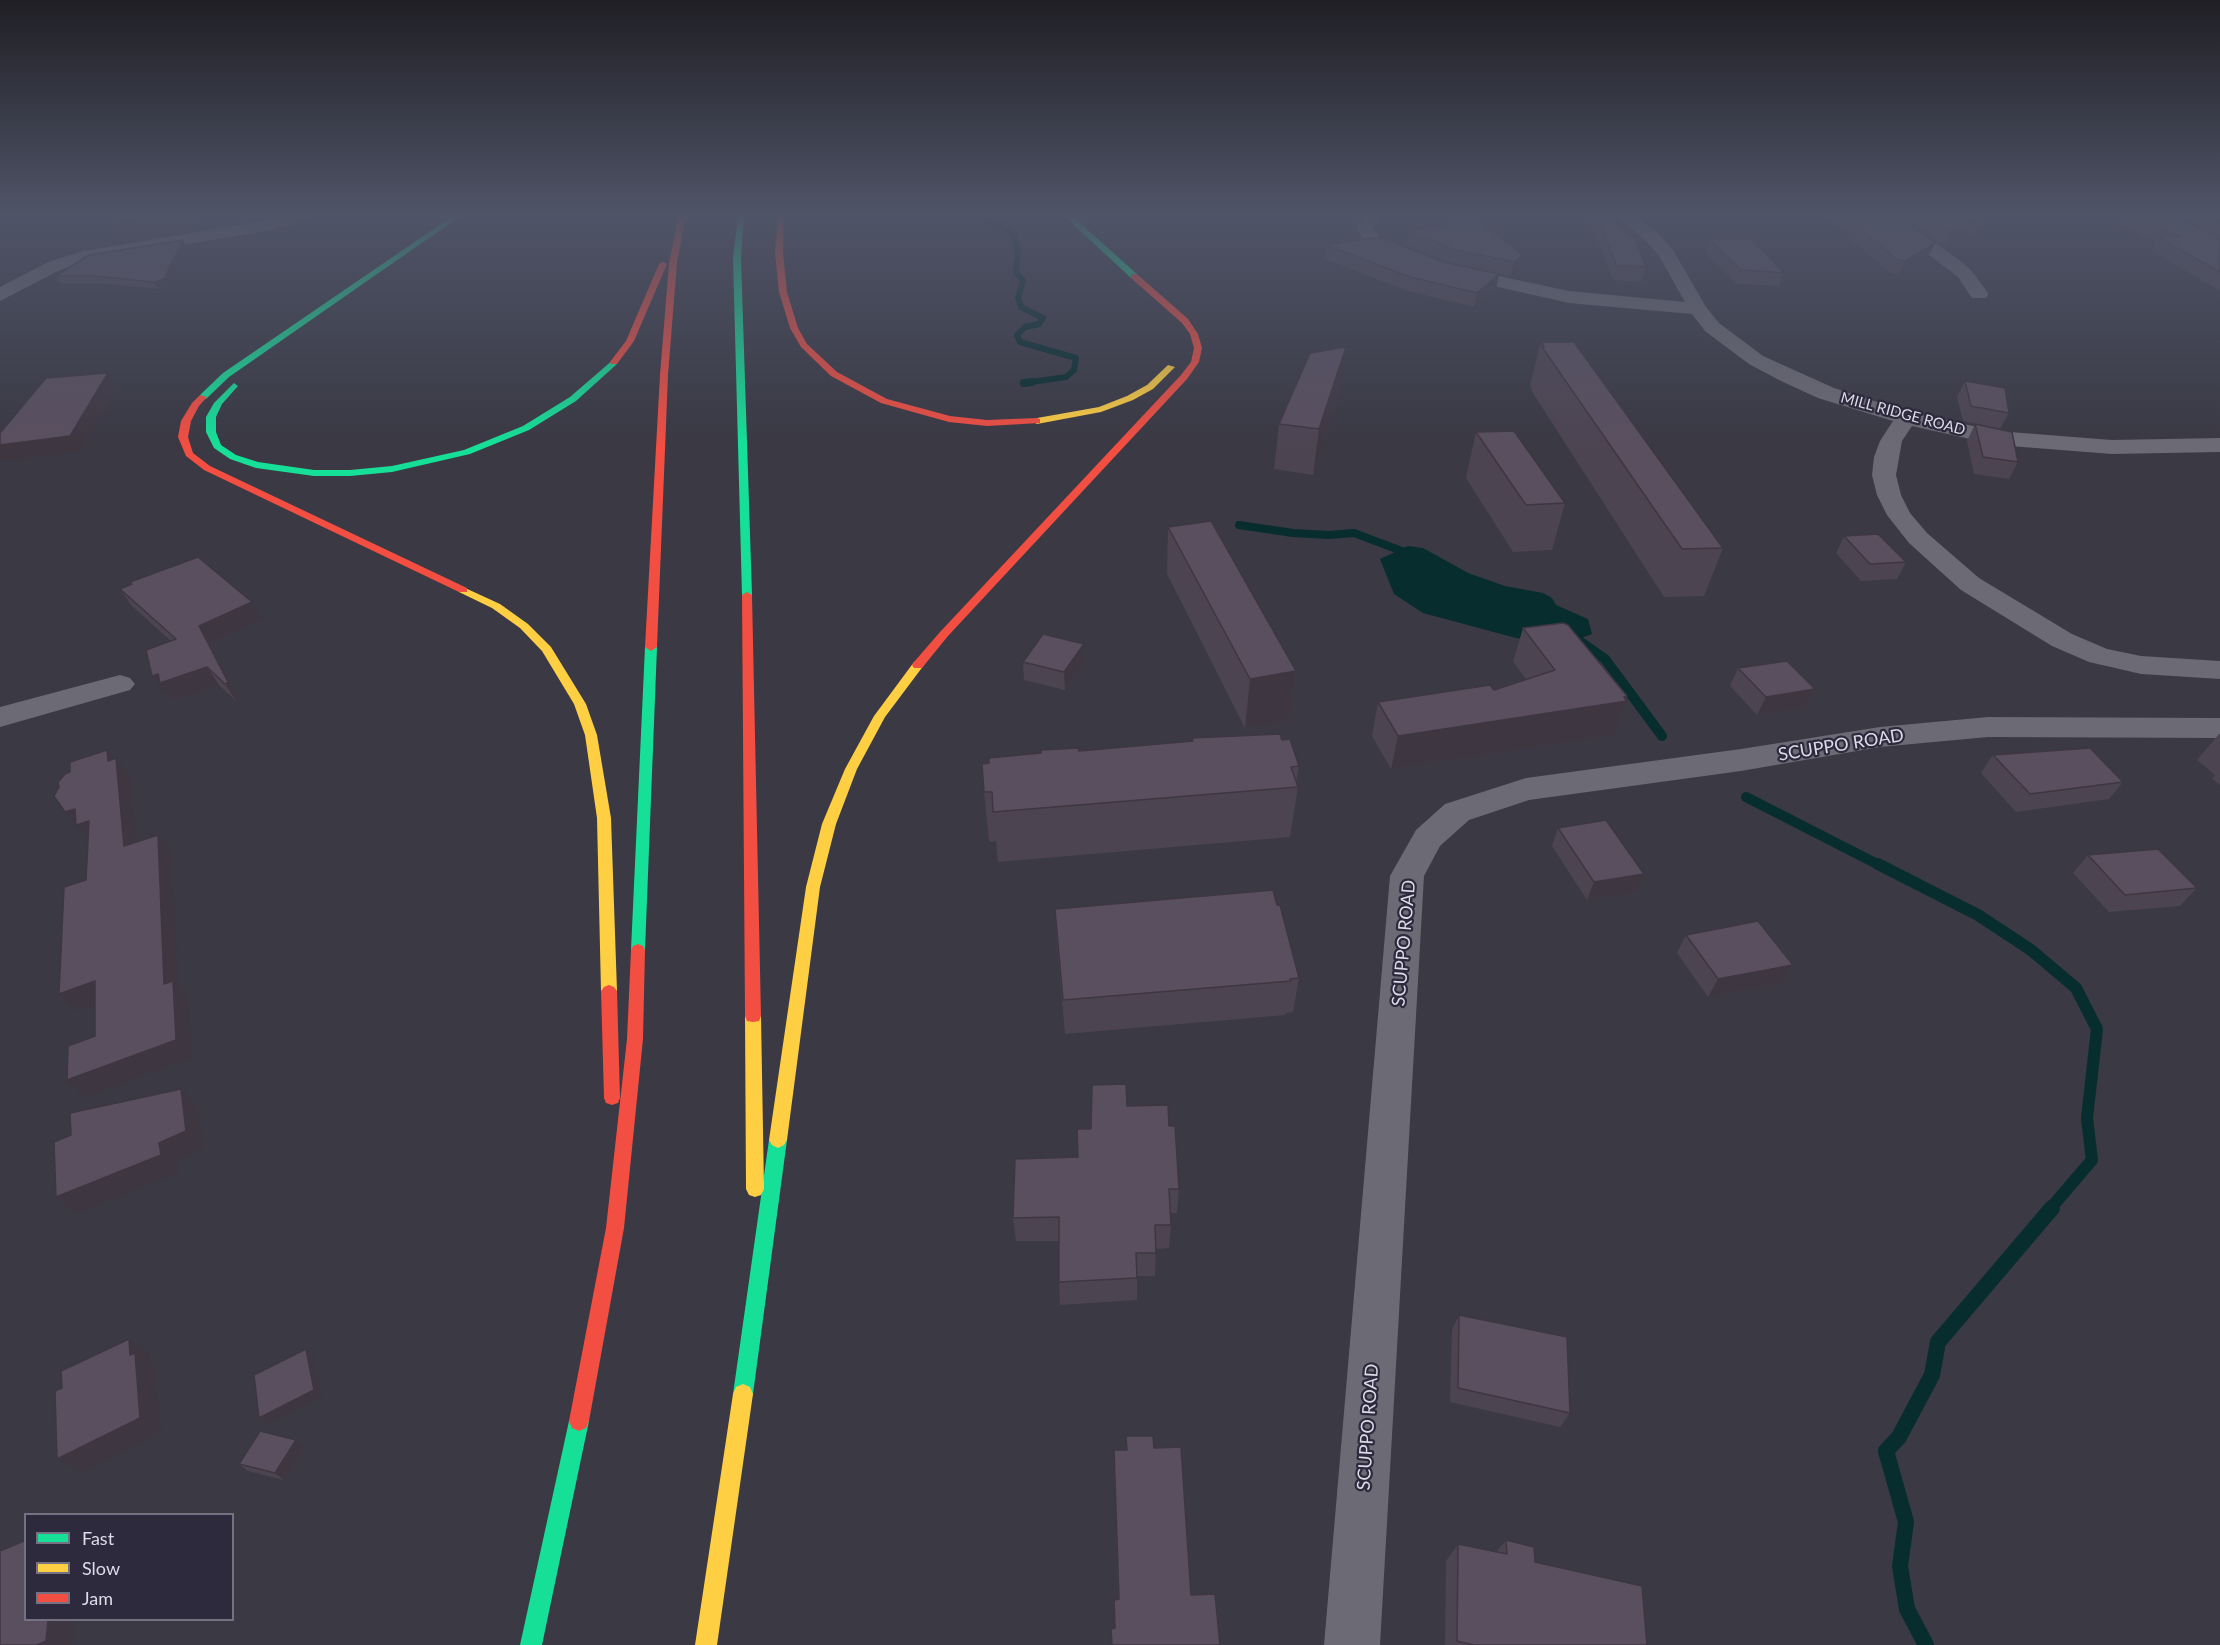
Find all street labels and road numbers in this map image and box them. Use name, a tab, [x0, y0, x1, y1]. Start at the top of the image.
street label: MILL RIDGE ROAD	[1839, 389, 1967, 439]
street label: SCUPPO ROAD	[1777, 724, 1905, 766]
street label: SCUPPO ROAD	[1388, 879, 1420, 1007]
street label: SCUPPO ROAD	[1353, 1363, 1383, 1491]

